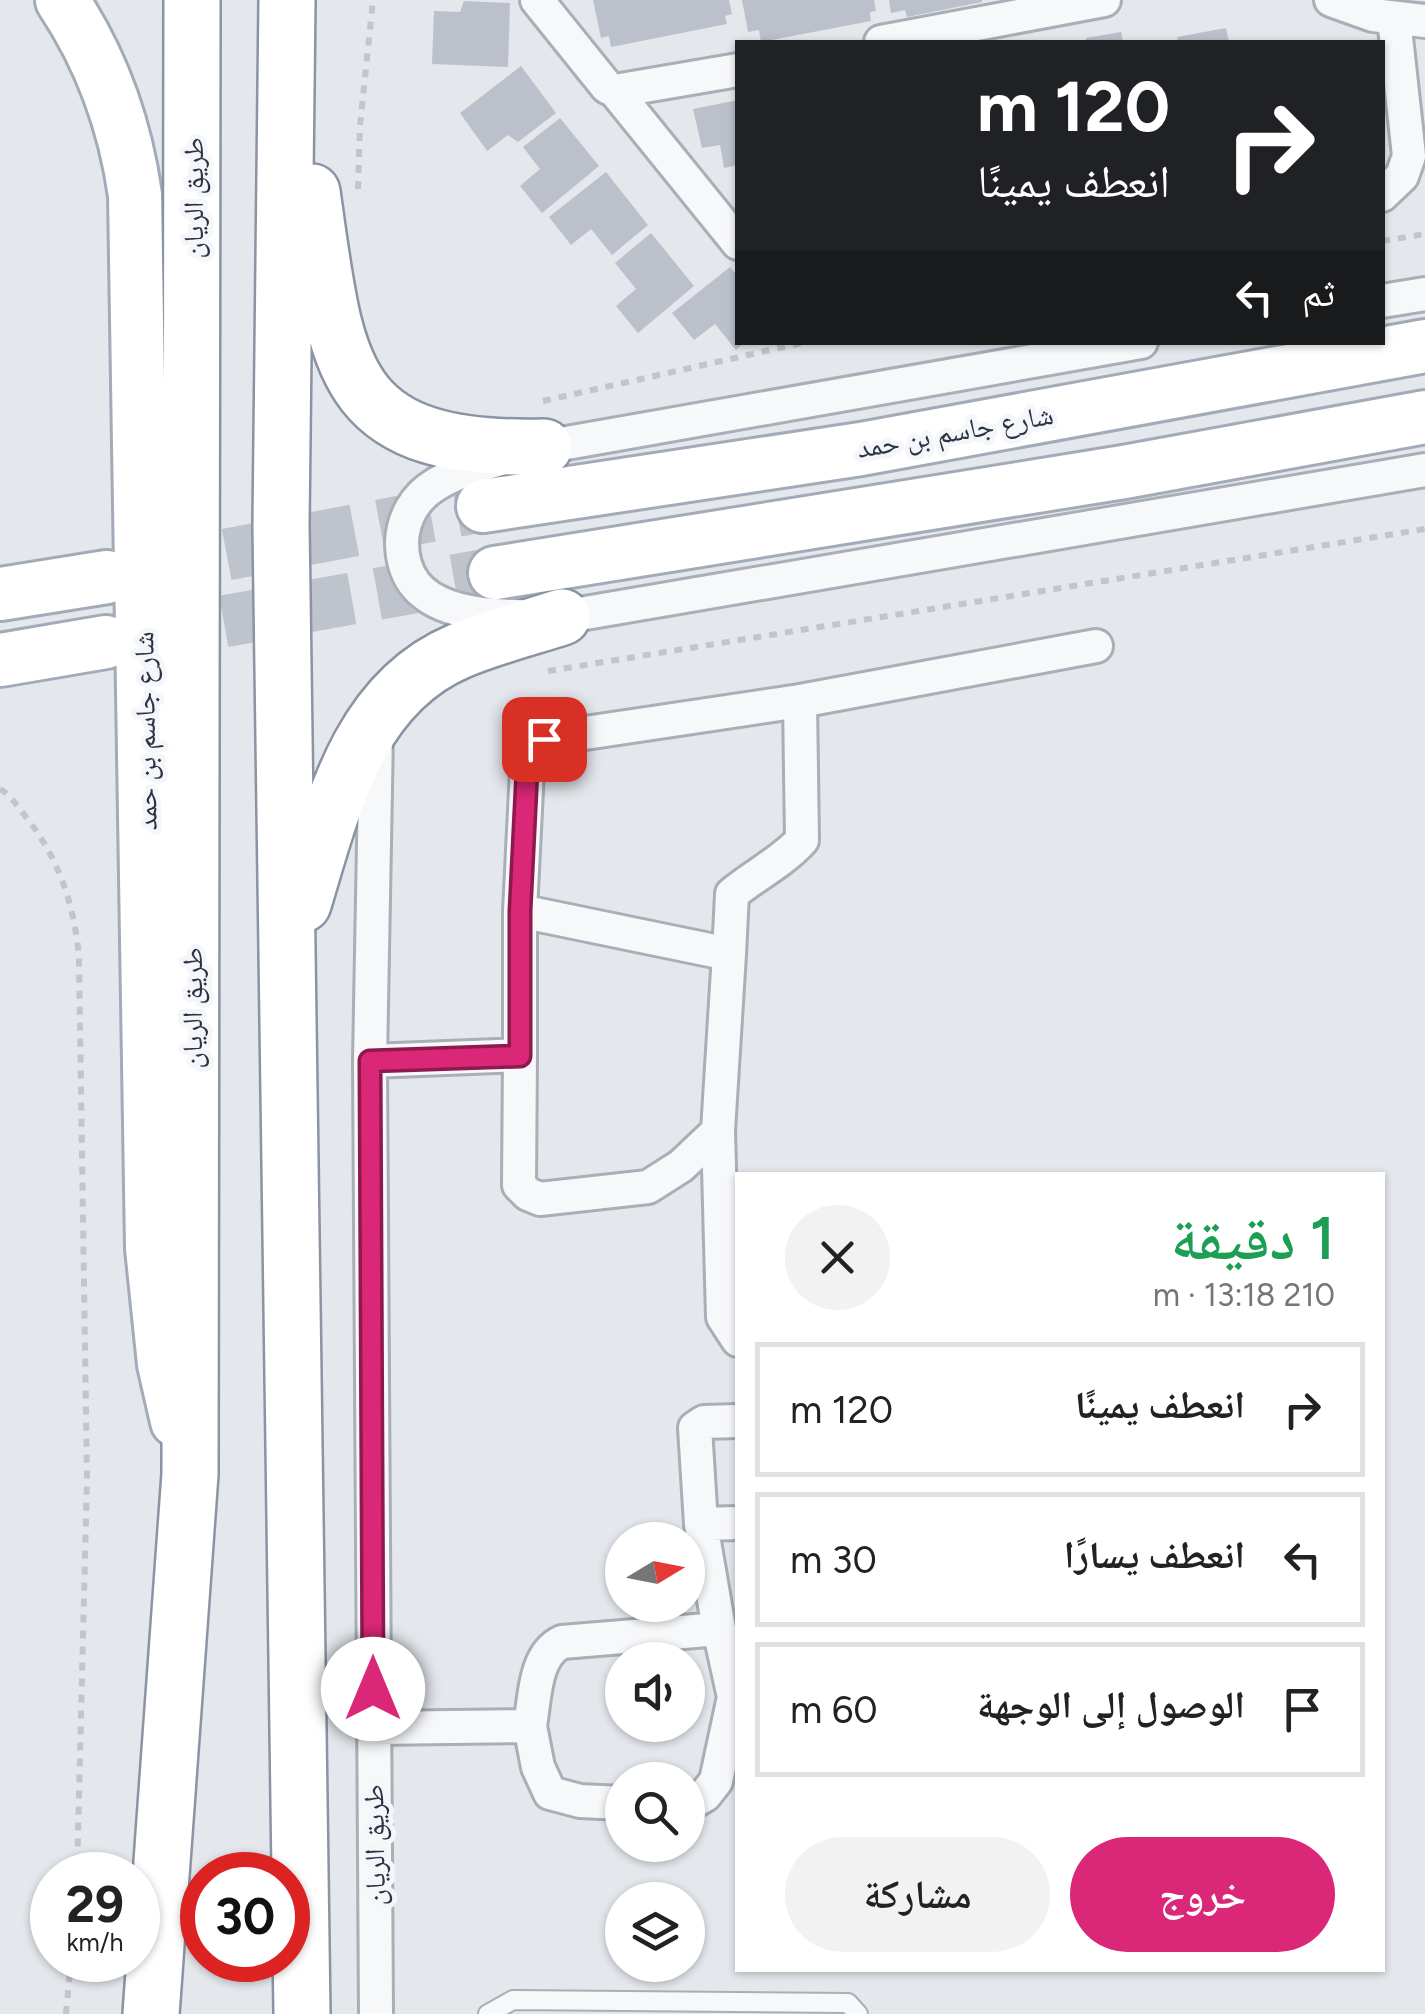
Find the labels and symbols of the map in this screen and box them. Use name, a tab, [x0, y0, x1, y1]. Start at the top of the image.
street label: طريق الريان	[176, 137, 211, 259]
street label: شارع جاسم بن حمد	[854, 397, 1056, 467]
street label: شارع جاسم بن حمد	[126, 631, 166, 831]
pin	[502, 697, 587, 782]
street label: طريق الريان	[175, 947, 210, 1069]
north arrow	[605, 1522, 705, 1622]
position arrow	[321, 1637, 425, 1741]
street label: طريق الريان	[356, 1784, 393, 1906]
speed limit sign: 30	[180, 1852, 310, 1982]

